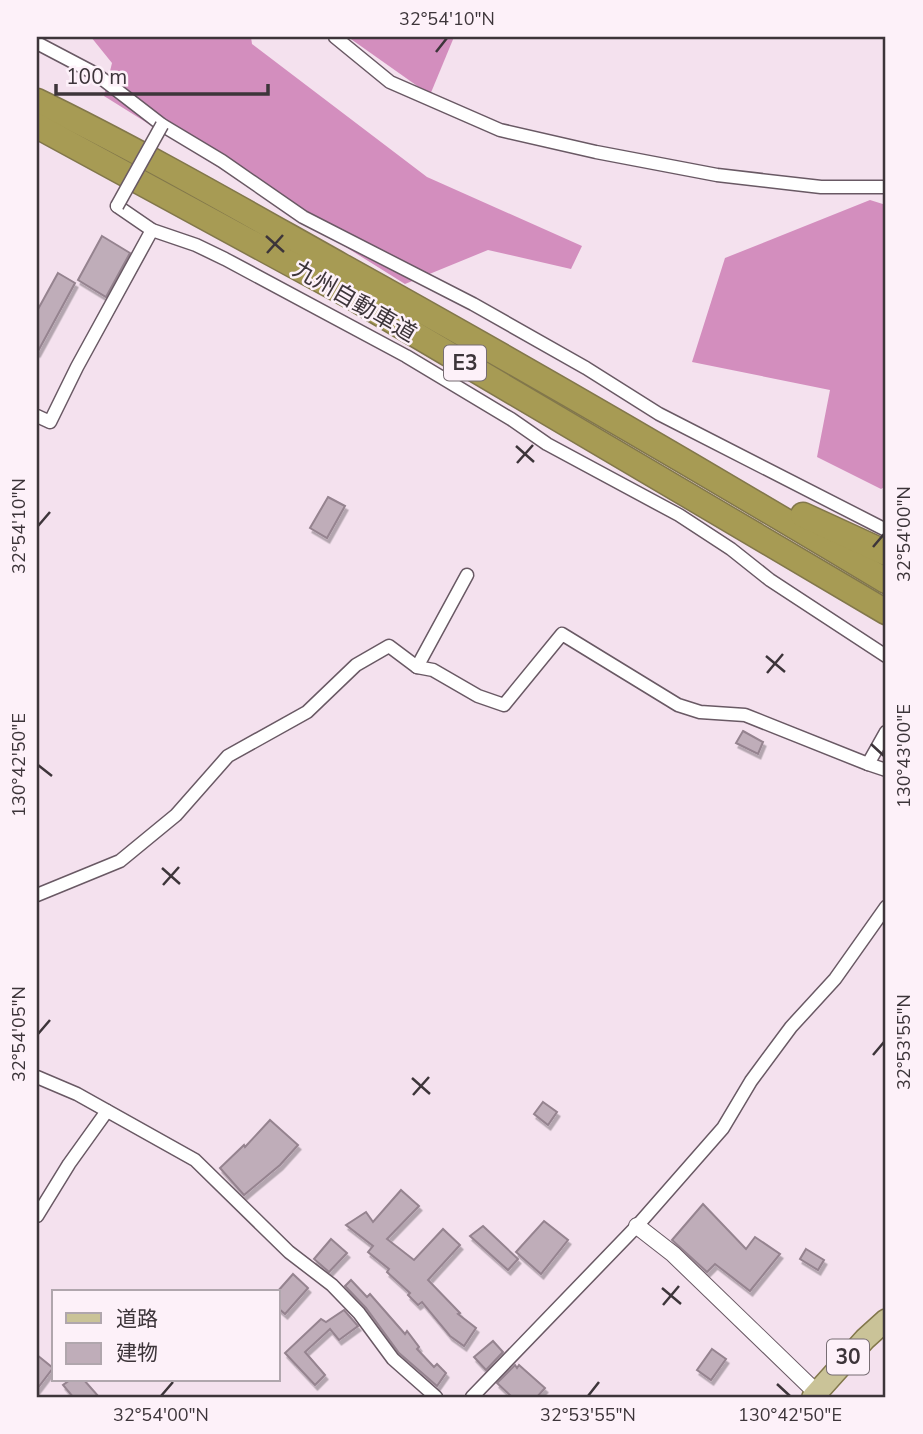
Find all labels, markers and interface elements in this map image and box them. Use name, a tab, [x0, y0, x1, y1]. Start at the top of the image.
text: 32°54'10"N	[399, 7, 495, 31]
scale bar	[56, 52, 268, 96]
text: 100 m	[66, 63, 127, 91]
street label: 九州自動車道	[287, 254, 422, 349]
road number: E3	[444, 346, 486, 380]
text: 32°54'10"N	[7, 478, 31, 574]
text: 32°54'00"N	[892, 486, 916, 582]
text: 130°43'00"E	[892, 704, 916, 808]
text: 130°42'50"E	[7, 713, 31, 817]
text: 32°54'05"N	[7, 986, 31, 1082]
text: 32°53'55"N	[892, 994, 916, 1090]
legend	[52, 1290, 280, 1382]
text: 道路	[116, 1305, 158, 1333]
text: 建物	[116, 1339, 158, 1367]
road number: 30	[827, 1340, 869, 1374]
text: 32°54'00"N	[113, 1403, 209, 1427]
text: 32°53'55"N	[540, 1403, 636, 1427]
text: 130°42'50"E	[738, 1403, 842, 1427]

